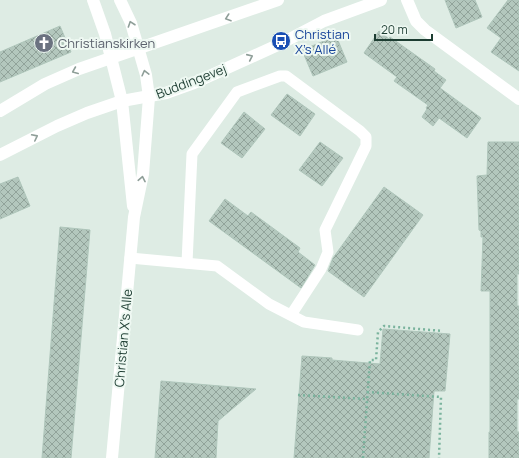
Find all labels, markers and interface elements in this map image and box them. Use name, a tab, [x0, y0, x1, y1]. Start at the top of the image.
one-way arrow	[225, 13, 232, 21]
scale bar	[375, 16, 432, 42]
one-way arrow	[127, 21, 135, 28]
text: 20 m	[381, 21, 408, 38]
place label: Christian X's Allé	[295, 25, 350, 58]
bus stop icon: Christian X's Allé	[270, 30, 292, 52]
church icon: Christianskirken	[33, 32, 55, 54]
place label: Christianskirken	[58, 34, 155, 52]
one-way arrow	[246, 54, 253, 62]
street label: Buddingevej	[153, 59, 229, 103]
one-way arrow	[71, 66, 79, 74]
one-way arrow	[142, 69, 150, 76]
one-way arrow	[30, 134, 38, 142]
one-way arrow	[137, 176, 146, 182]
street label: Christian X's Alle	[110, 288, 136, 388]

